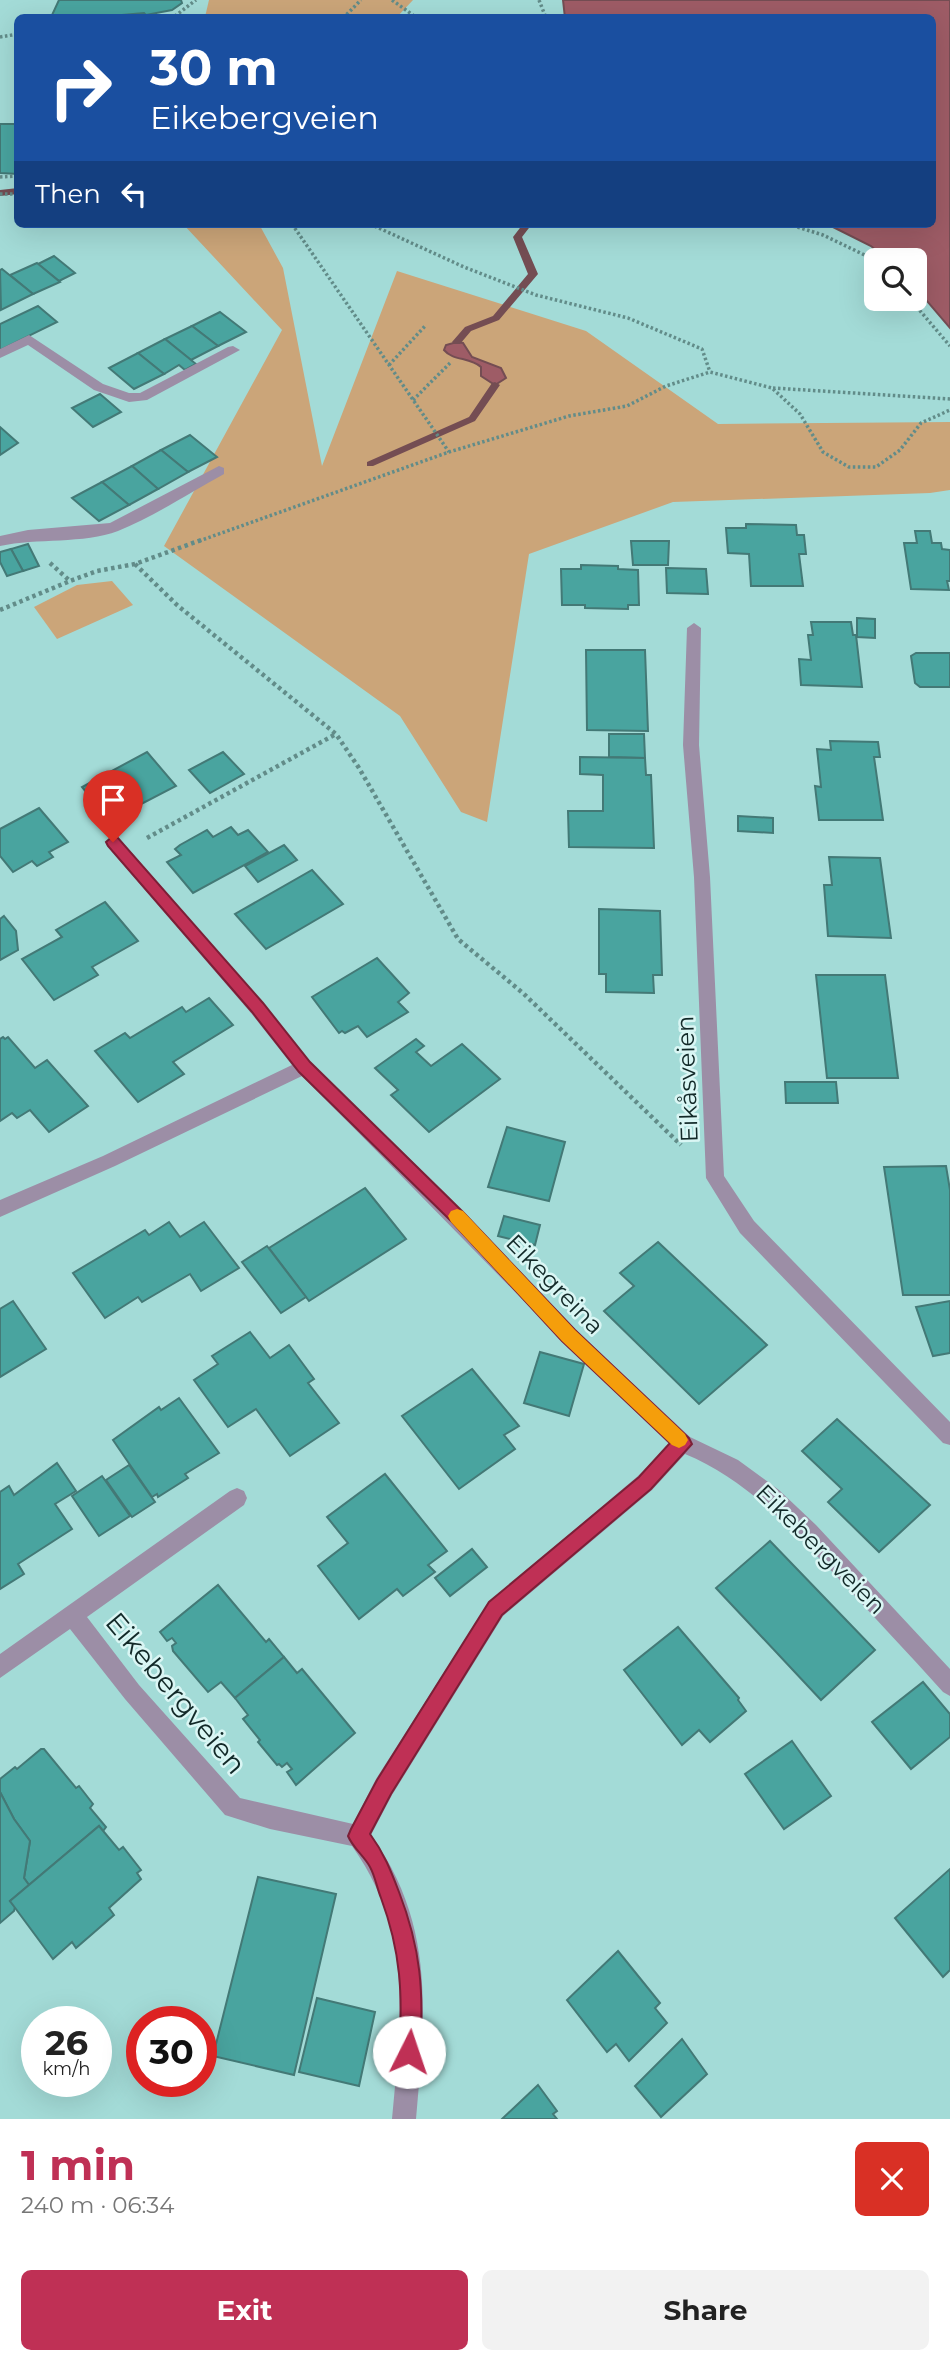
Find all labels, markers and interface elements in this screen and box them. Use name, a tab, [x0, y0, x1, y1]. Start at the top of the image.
text: 30 m	[150, 38, 278, 97]
icon: right	[35, 42, 126, 133]
text: Eikebergveien	[150, 98, 379, 137]
icon: left	[115, 175, 153, 213]
text: Then	[35, 178, 101, 210]
map controls	[864, 248, 927, 311]
button: search	[864, 248, 927, 311]
pin	[83, 770, 143, 842]
icon: arrive	[94, 781, 132, 819]
street label: Eikåsveien	[670, 1015, 704, 1143]
street label: Eikegreina	[500, 1228, 610, 1340]
street label: Eikebergveien	[750, 1478, 892, 1620]
street label: Eikebergveien	[99, 1605, 253, 1781]
speed limit sign: 30	[126, 2006, 217, 2097]
position arrow	[372, 2015, 446, 2089]
text: 26	[45, 2021, 88, 2064]
text: km/h	[42, 2058, 91, 2080]
text: 1 min	[21, 2139, 135, 2191]
button: close	[855, 2142, 929, 2216]
text: 240 m · 06:34	[21, 2191, 175, 2219]
button: Exit	[21, 2270, 468, 2350]
button: Share	[482, 2270, 929, 2350]

